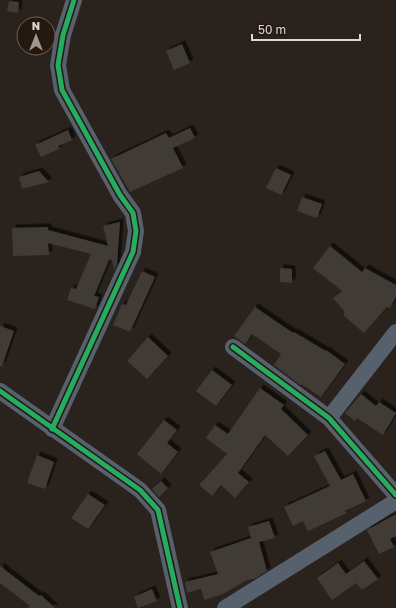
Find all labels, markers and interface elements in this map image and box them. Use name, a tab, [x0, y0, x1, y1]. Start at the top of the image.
north arrow	[16, 16, 56, 56]
scale bar	[252, 16, 360, 42]
text: N	[32, 19, 40, 32]
text: 50 m	[258, 22, 286, 37]

